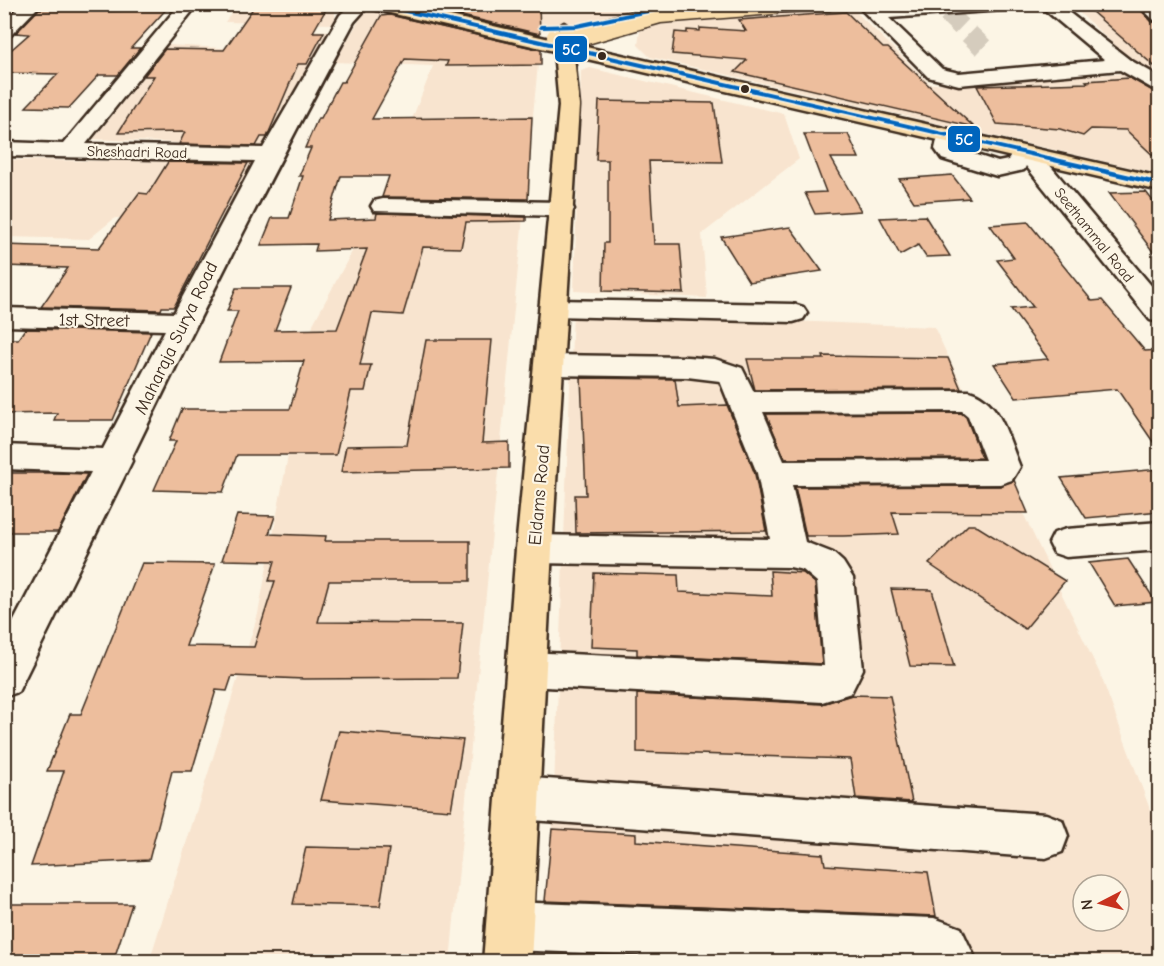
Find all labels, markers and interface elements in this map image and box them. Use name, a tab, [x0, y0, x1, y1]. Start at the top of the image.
line badge: 5C	[554, 35, 588, 63]
text: 5C	[562, 41, 580, 59]
unlabelled marker	[596, 50, 608, 62]
unlabelled marker	[739, 83, 751, 95]
line badge: 5C	[947, 125, 981, 153]
text: 5C	[955, 131, 973, 149]
street label: Sheshadri Road	[87, 142, 187, 162]
street label: Seethammal Road	[1050, 184, 1138, 286]
street label: Maharaja Surya Road	[130, 258, 223, 418]
street label: 1st Street	[58, 309, 130, 332]
street label: Eldams Road	[525, 444, 554, 546]
north arrow	[1071, 873, 1131, 933]
text: N	[1078, 898, 1097, 911]

